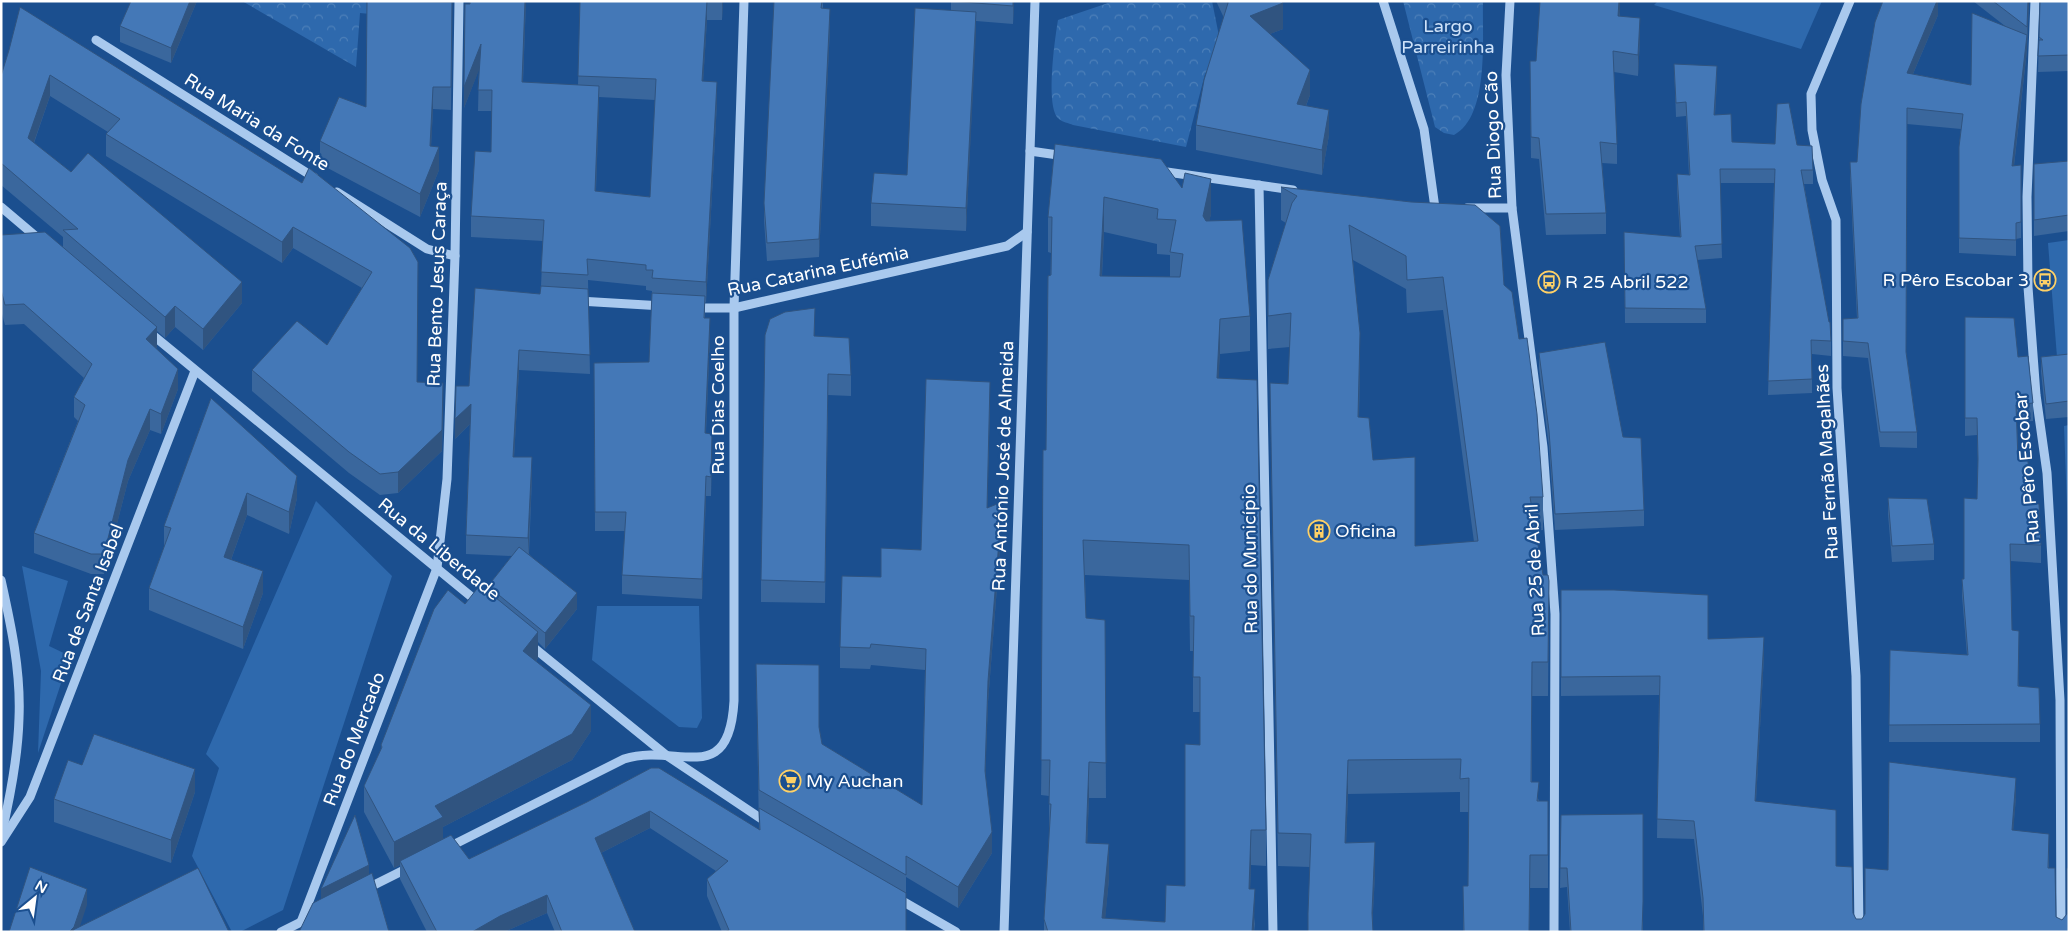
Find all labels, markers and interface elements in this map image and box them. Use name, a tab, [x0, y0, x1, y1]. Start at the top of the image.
park label: Largo Parreirinha	[1401, 15, 1495, 58]
street label: Rua Maria da Fonte	[180, 68, 334, 176]
street label: Rua Diogo Cão	[1480, 71, 1506, 199]
street label: Rua Bento Jesus Caraça	[422, 181, 452, 387]
street label: Rua Catarina Eufémia	[725, 241, 911, 301]
bus stop icon: R Pêro Escobar 3	[2033, 268, 2057, 292]
place label: R Pêro Escobar 3	[1882, 269, 2029, 291]
bus stop icon: R 25 Abril 522	[1537, 270, 1561, 294]
place label: R 25 Abril 522	[1565, 271, 1689, 293]
street label: Rua Dias Coelho	[707, 335, 729, 475]
street label: Rua António José de Almeida	[988, 340, 1018, 592]
street label: Rua Fernão Magalhães	[1811, 364, 1843, 560]
street label: Rua Pêro Escobar	[2009, 391, 2045, 545]
street label: Rua do Município	[1238, 484, 1262, 634]
street label: Rua da Liberdade	[373, 493, 505, 605]
street label: Rua 25 de Abril	[1521, 503, 1549, 637]
building icon: Oficina	[1307, 519, 1331, 543]
place label: Oficina	[1335, 520, 1396, 542]
street label: Rua de Santa Isabel	[48, 521, 128, 685]
street label: Rua do Mercado	[318, 669, 390, 809]
supermarket icon: My Auchan	[778, 769, 802, 793]
place label: My Auchan	[806, 770, 903, 792]
north arrow	[10, 873, 60, 923]
text: N	[32, 877, 50, 897]

